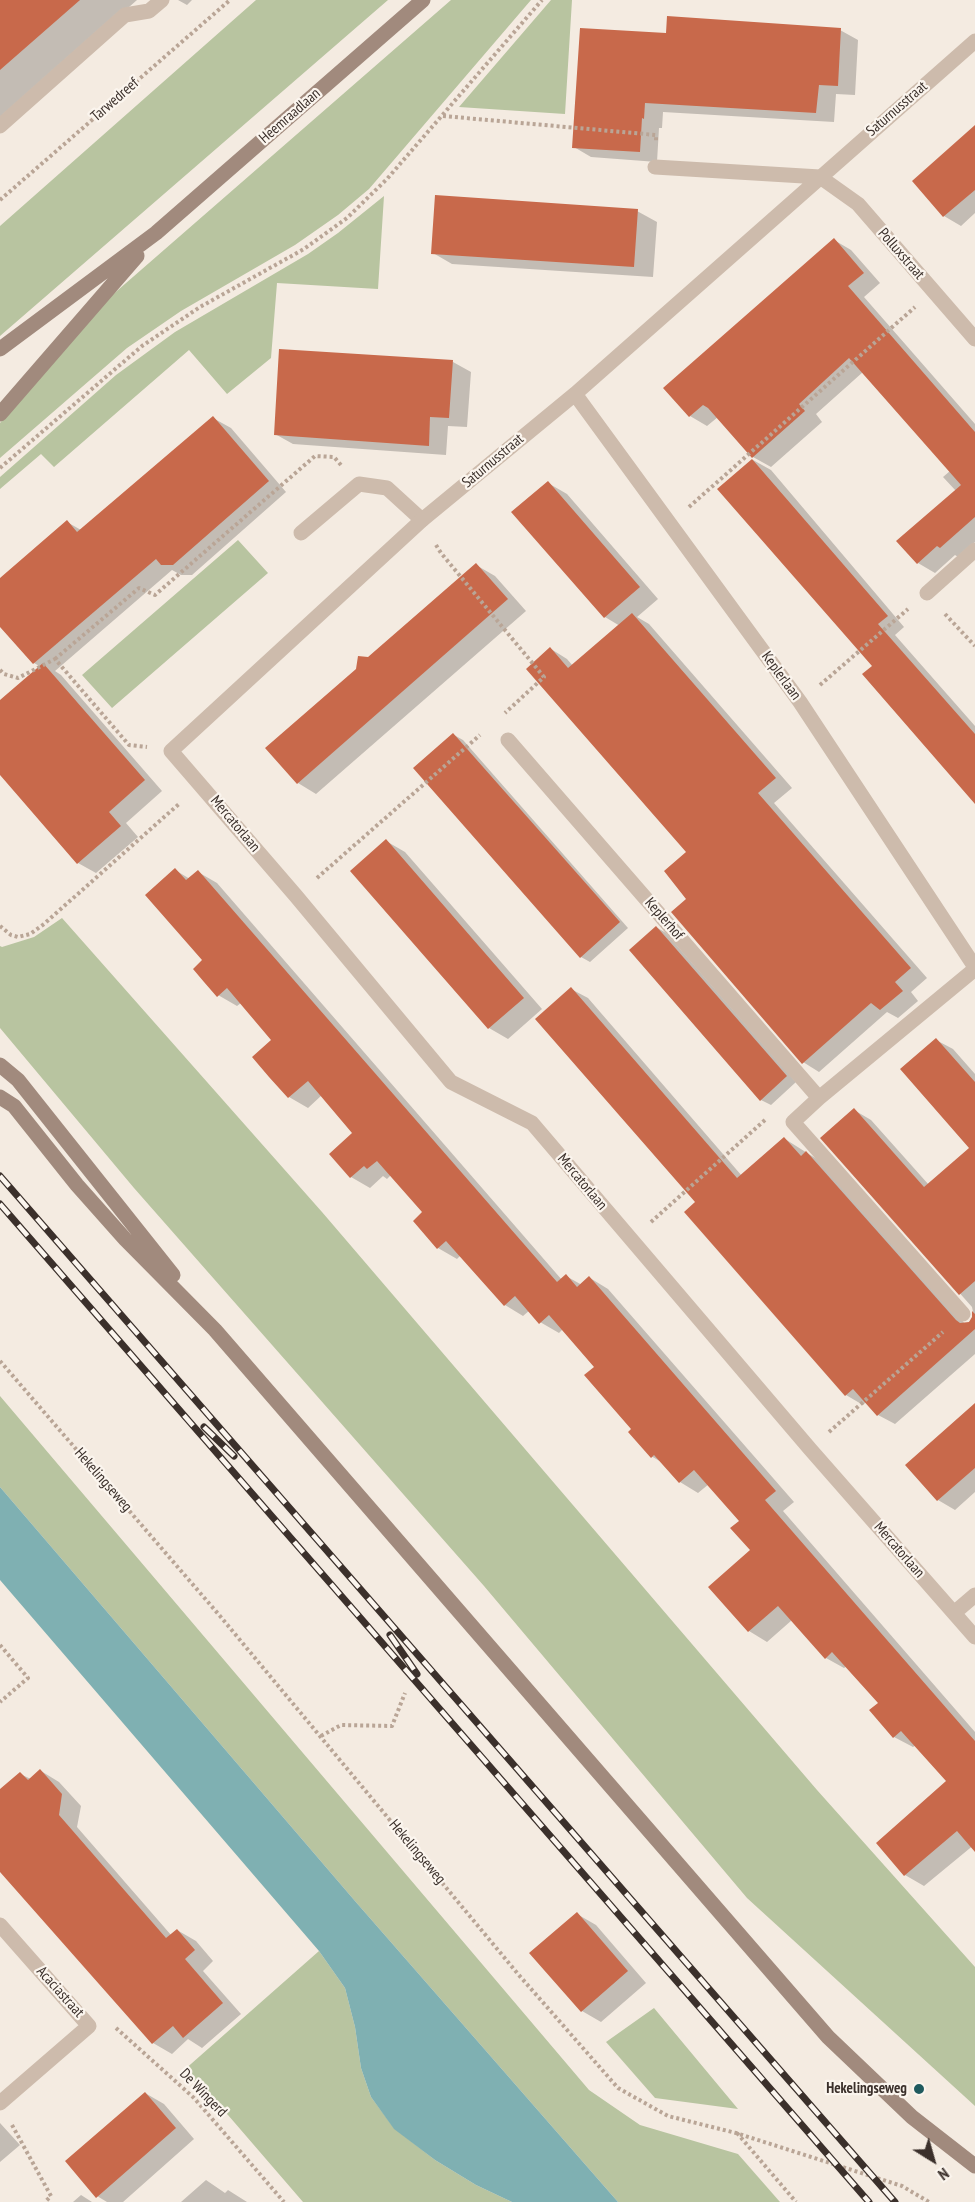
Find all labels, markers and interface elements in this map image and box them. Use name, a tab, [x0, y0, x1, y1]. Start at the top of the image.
street label: Tarwedreef	[88, 74, 142, 126]
street label: Saturnusstraat	[863, 78, 931, 140]
street label: Heemraadlaan	[256, 85, 324, 147]
street label: Polluxstraat	[874, 225, 928, 283]
street label: Saturnusstraat	[459, 430, 527, 492]
street label: Keplerlaan	[757, 648, 805, 704]
street label: Mercatorlaan	[206, 792, 264, 856]
street label: Keplerhof	[641, 894, 687, 944]
street label: Mercatorlaan	[553, 1150, 611, 1214]
street label: Hekelingseweg	[71, 1445, 135, 1515]
street label: Mercatorlaan	[870, 1518, 928, 1582]
street label: Hekelingseweg	[385, 1816, 449, 1888]
street label: Acaciastraat	[32, 1963, 88, 2021]
street label: De Wingerd	[176, 2065, 230, 2121]
place label: Hekelingseweg	[826, 2080, 907, 2098]
marker: Hekelingseweg	[912, 2082, 926, 2096]
north arrow	[903, 2130, 963, 2190]
text: N	[934, 2164, 953, 2185]

